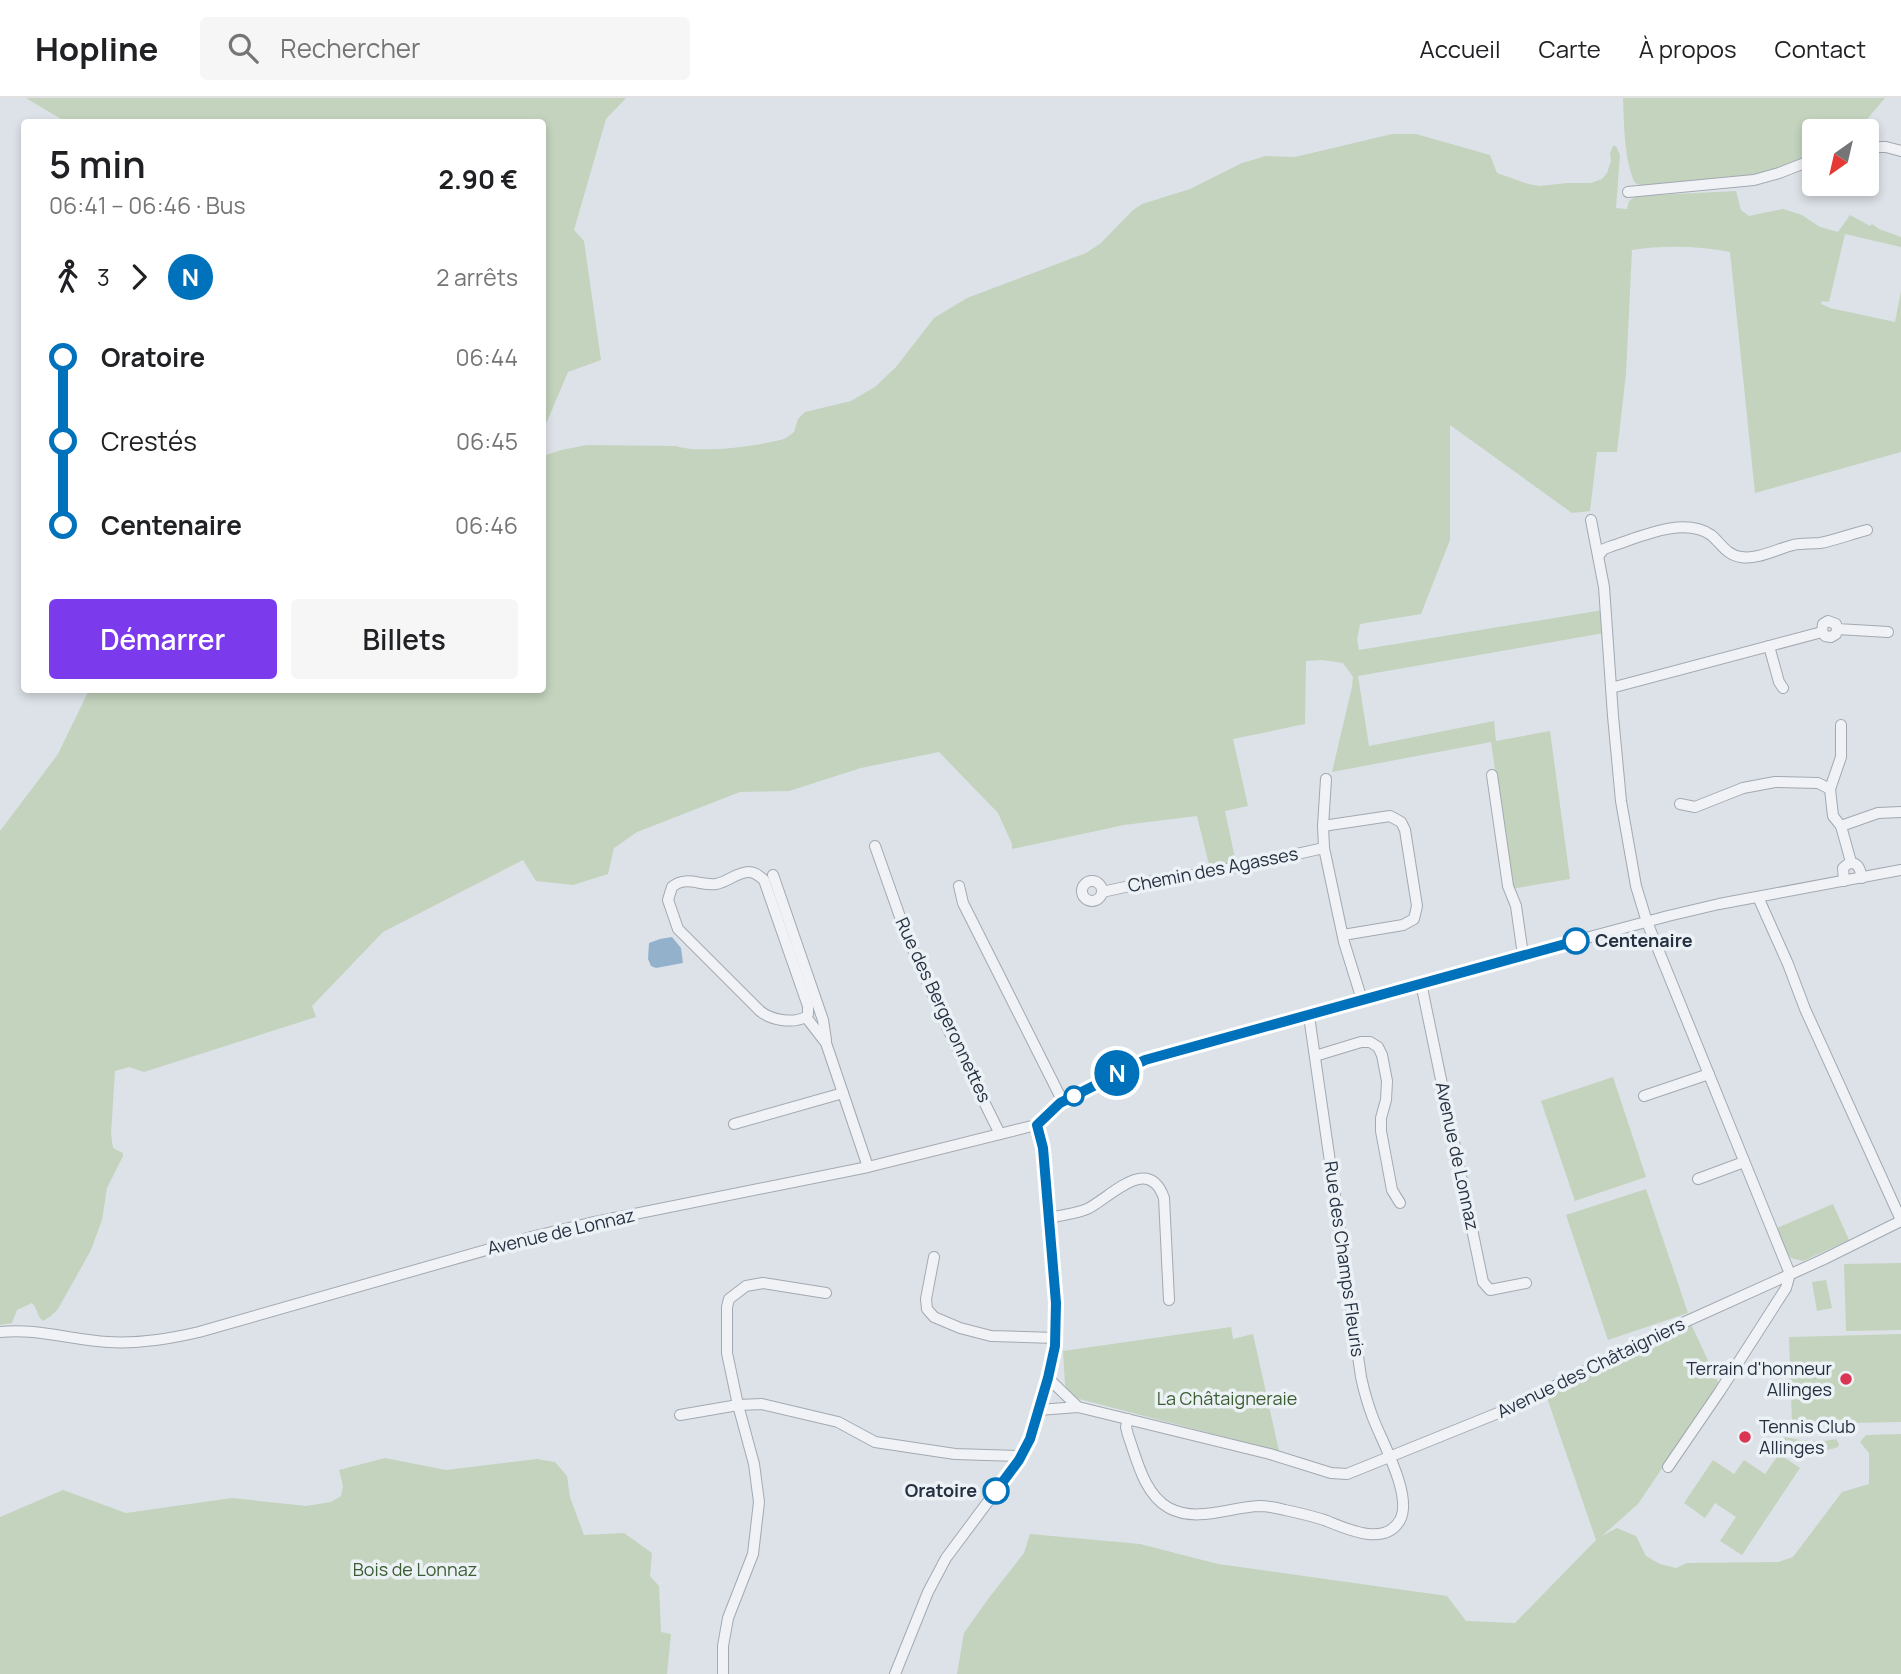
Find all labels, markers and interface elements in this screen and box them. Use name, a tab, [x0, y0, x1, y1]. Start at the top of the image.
search box	[200, 17, 690, 80]
text: Hopline	[35, 26, 158, 71]
icon: search	[224, 29, 262, 67]
text: Rechercher	[280, 30, 420, 66]
text: Accueil	[1420, 32, 1500, 65]
text: Carte	[1538, 32, 1601, 65]
text: À propos	[1639, 32, 1737, 65]
text: Contact	[1775, 32, 1866, 65]
north arrow	[1802, 119, 1880, 196]
map controls	[1802, 119, 1879, 196]
text: 5 min	[49, 137, 146, 189]
text: 2.90 €	[438, 161, 518, 197]
text: 06:41 – 06:46 · Bus	[49, 189, 246, 221]
icon: walk	[49, 258, 87, 296]
icon: forward	[120, 258, 158, 296]
text: N	[182, 260, 199, 293]
text: 3	[97, 261, 110, 293]
text: 2 arrêts	[436, 261, 518, 293]
text: Oratoire	[101, 339, 205, 375]
text: 06:44	[455, 341, 518, 373]
text: Crestés	[101, 423, 197, 459]
text: 06:45	[456, 425, 518, 457]
text: Centenaire	[101, 507, 242, 543]
text: 06:46	[455, 509, 518, 541]
button: Démarrer	[49, 599, 277, 679]
button: Billets	[291, 599, 518, 679]
street label: Chemin des Agasses	[1126, 841, 1300, 897]
street label: Rue des Bergeronnettes	[890, 913, 997, 1106]
marker: Centenaire	[1563, 928, 1589, 954]
place label: Centenaire	[1595, 928, 1693, 952]
line badge: N	[1094, 1050, 1140, 1096]
text: N	[1108, 1056, 1126, 1089]
street label: Avenue de Lonnaz	[1431, 1080, 1485, 1232]
unlabelled marker	[1064, 1086, 1084, 1106]
street label: Rue des Champs Fleuris	[1319, 1159, 1371, 1358]
street label: Avenue de Lonnaz	[485, 1202, 637, 1260]
street label: Avenue des Châtaigniers	[1493, 1311, 1688, 1423]
place label: Terrain d'honneur Allinges	[1686, 1356, 1833, 1401]
marker: Terrain d'honneur Allinges	[1838, 1371, 1854, 1387]
park label: La Châtaigneraie	[1157, 1386, 1297, 1410]
place label: Tennis Club Allinges	[1759, 1414, 1856, 1459]
marker: Tennis Club Allinges	[1737, 1429, 1753, 1445]
place label: Oratoire	[905, 1478, 977, 1502]
marker: Oratoire	[983, 1478, 1009, 1504]
park label: Bois de Lonnaz	[353, 1557, 477, 1581]

